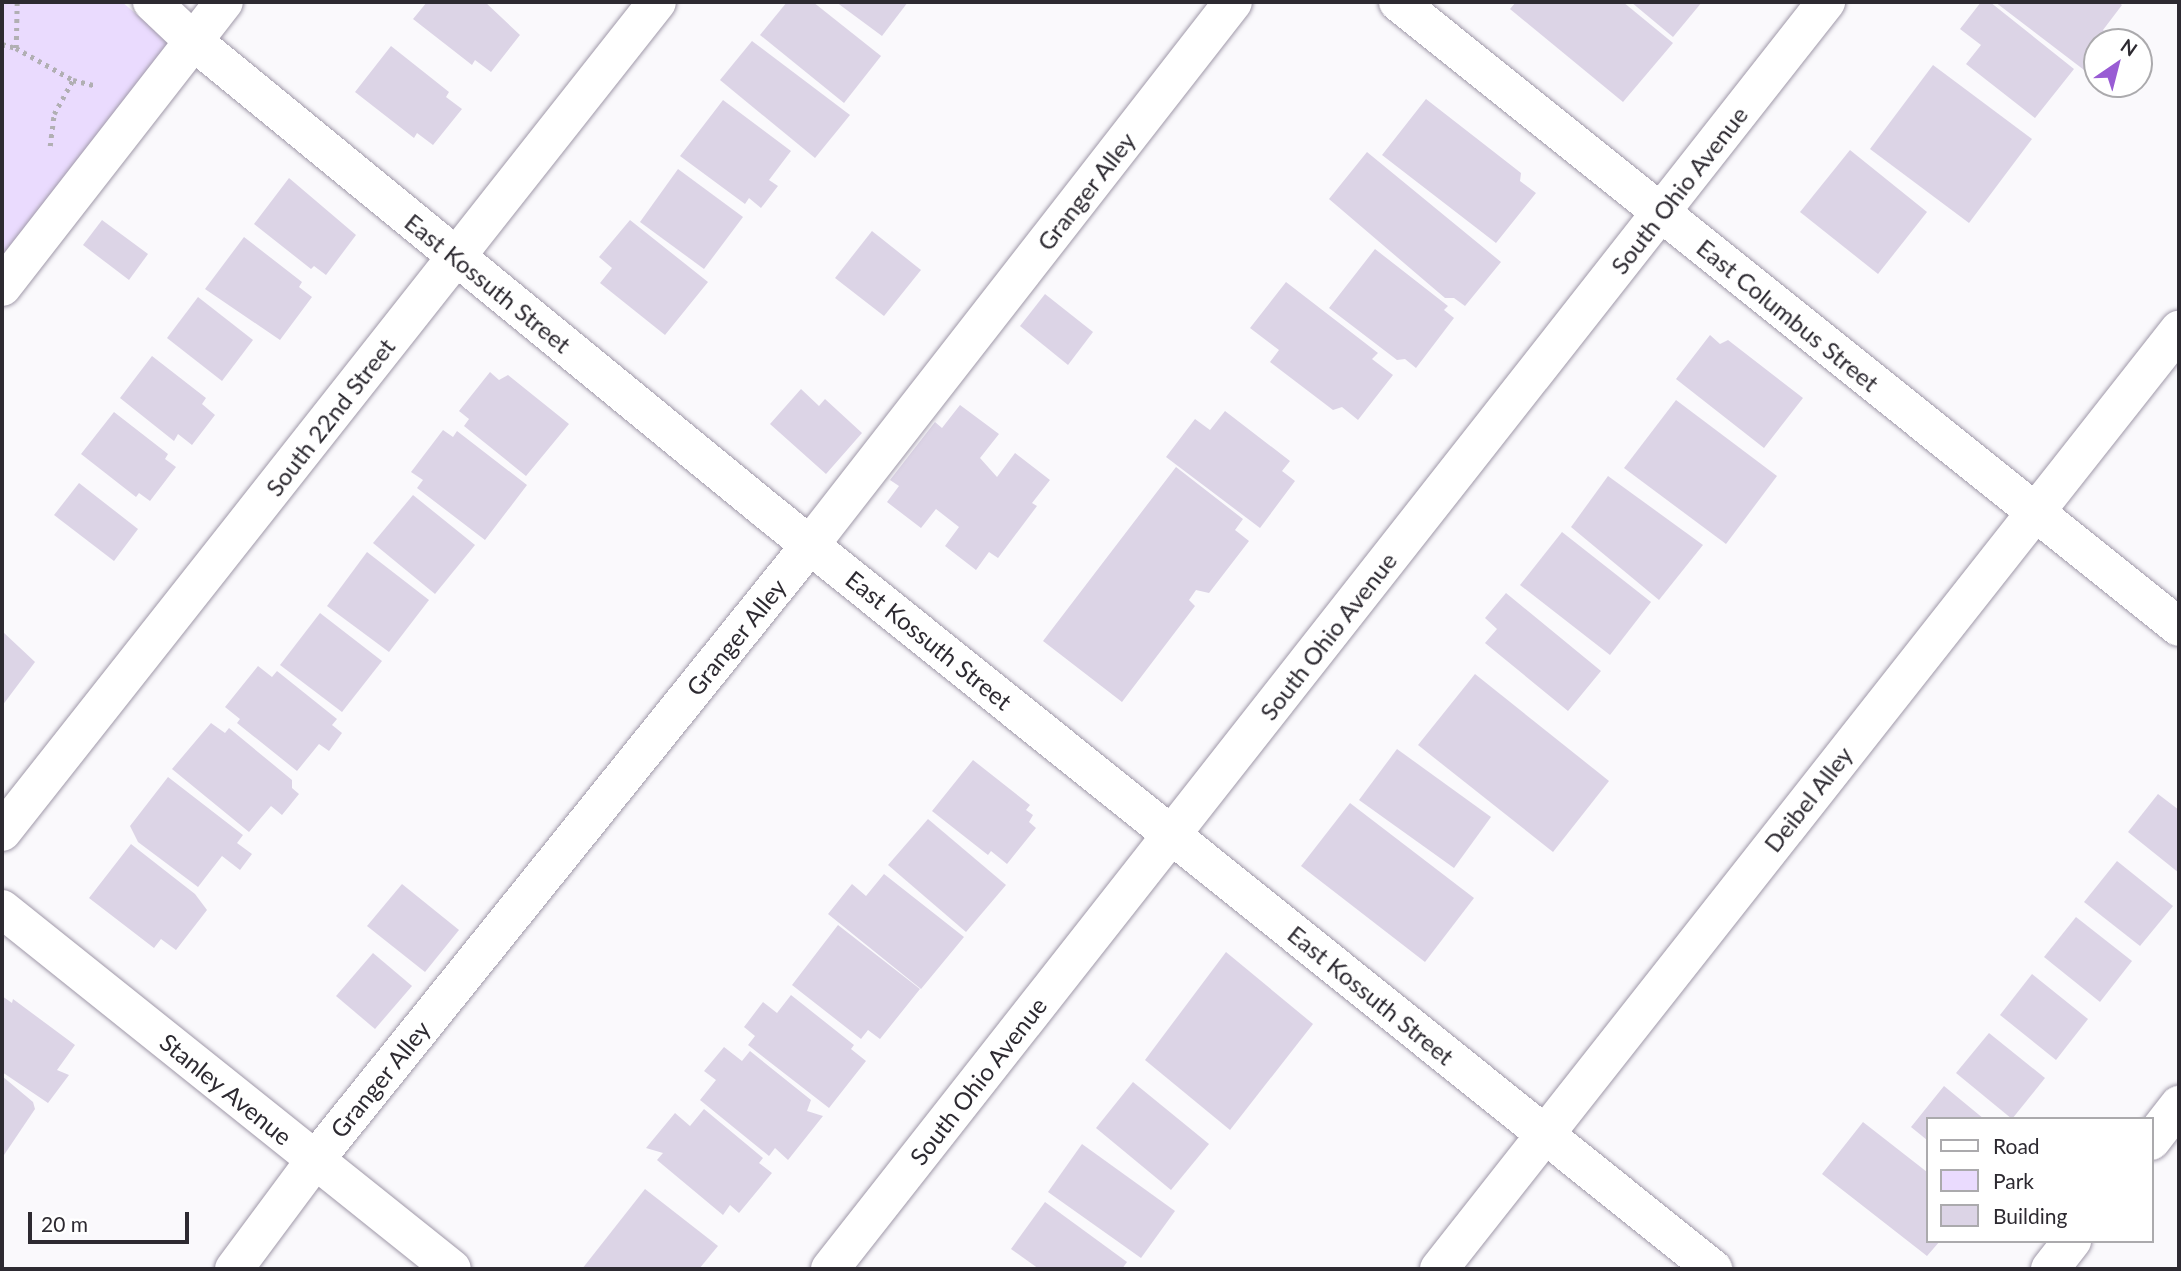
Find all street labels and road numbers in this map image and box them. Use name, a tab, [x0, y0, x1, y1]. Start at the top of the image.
street label: South Ohio Avenue	[1604, 100, 1754, 280]
street label: Granger Alley	[1031, 126, 1141, 256]
street label: East Kossuth Street	[399, 207, 577, 359]
street label: East Columbus Street	[1691, 233, 1885, 397]
street label: South 22nd Street	[260, 332, 400, 502]
street label: South Ohio Avenue	[1253, 546, 1403, 726]
street label: East Kossuth Street	[840, 564, 1018, 716]
street label: Granger Alley	[680, 572, 792, 702]
street label: Deibel Alley	[1758, 740, 1858, 858]
street label: East Kossuth Street	[1282, 919, 1460, 1071]
street label: South Ohio Avenue	[903, 991, 1053, 1171]
street label: Granger Alley	[324, 1014, 436, 1144]
street label: Stanley Avenue	[154, 1027, 298, 1151]

